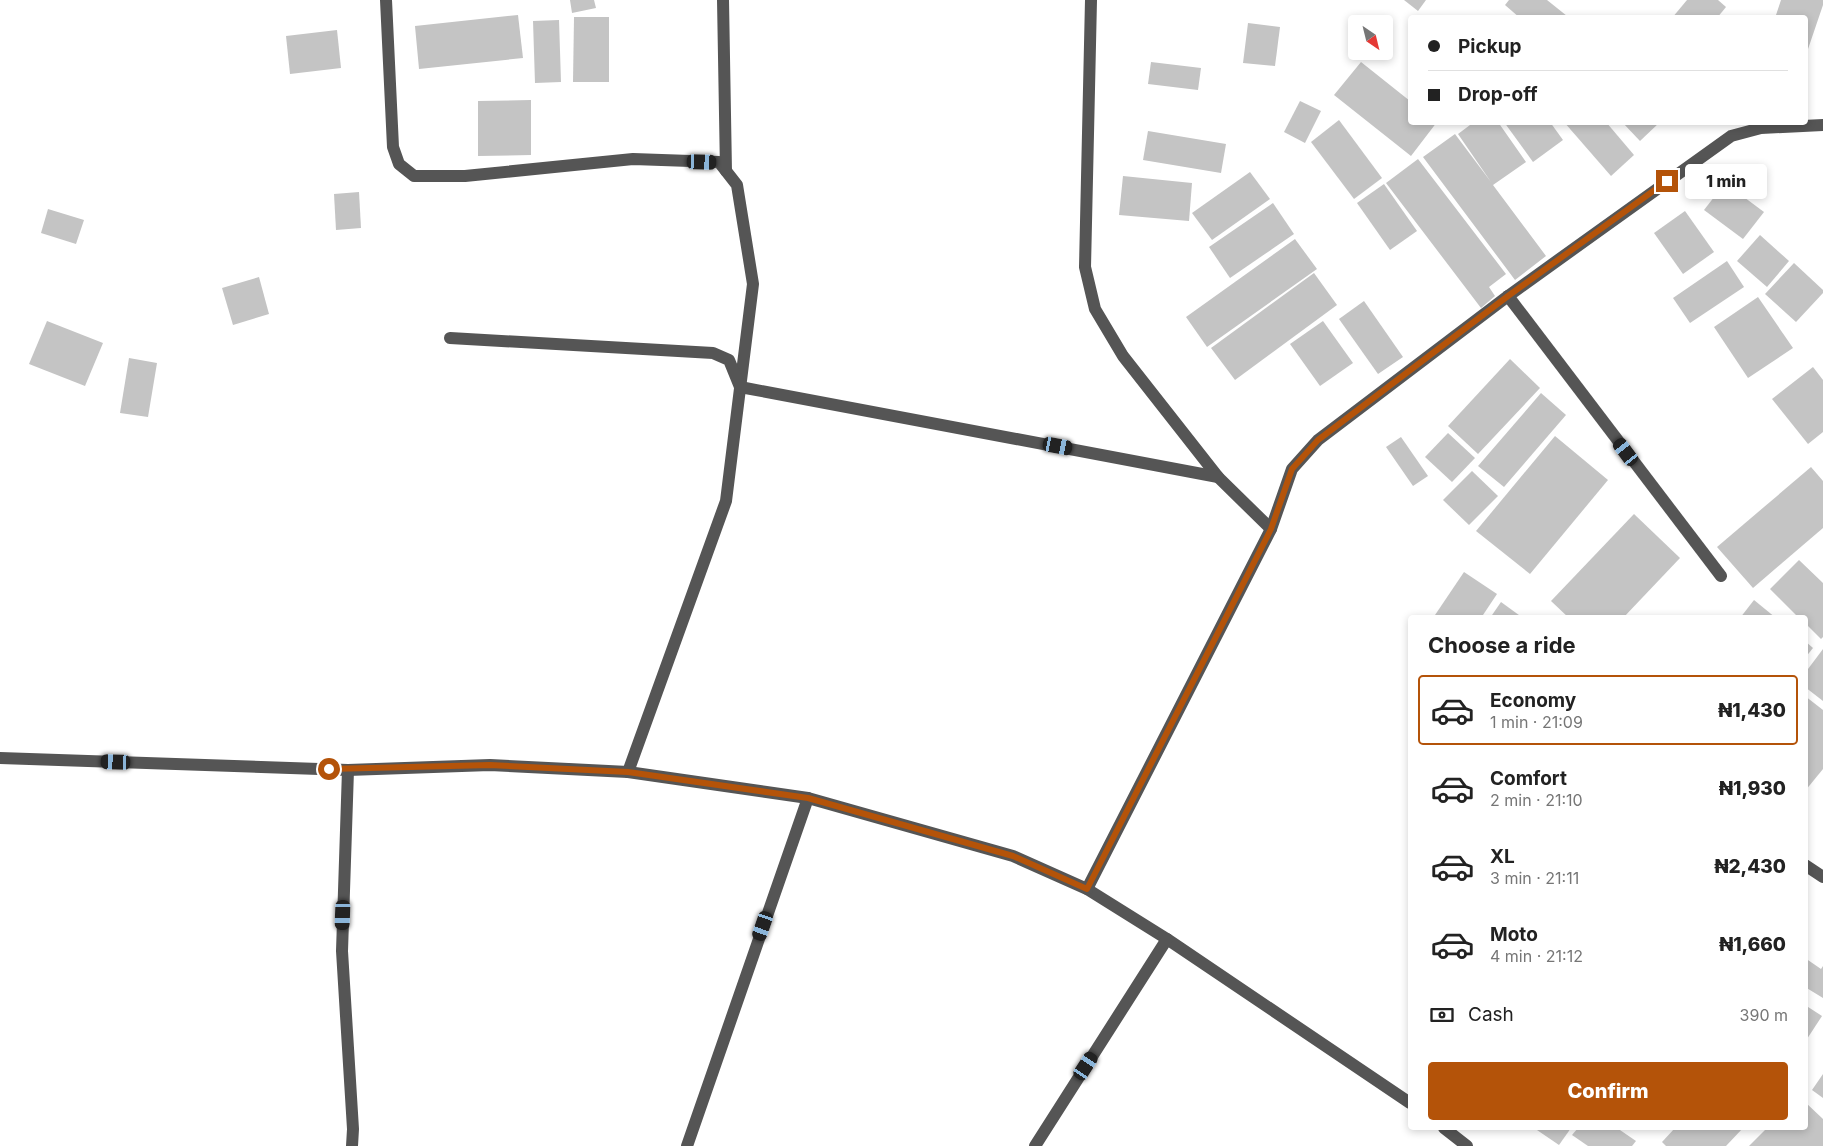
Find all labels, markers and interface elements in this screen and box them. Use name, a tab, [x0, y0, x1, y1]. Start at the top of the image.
north arrow	[1348, 15, 1392, 60]
map controls	[1348, 15, 1393, 60]
text: Pickup	[1458, 35, 1521, 58]
text: Drop-off	[1458, 83, 1538, 106]
car	[686, 154, 717, 170]
callout: 1 min	[1684, 164, 1767, 198]
route end	[1656, 170, 1678, 192]
text: 1 min	[1706, 171, 1746, 191]
car	[1041, 436, 1074, 456]
car	[1610, 436, 1641, 468]
text: Choose a ride	[1428, 632, 1576, 658]
icon: car	[1430, 688, 1475, 733]
text: Economy	[1490, 689, 1576, 712]
text: ₦1,430	[1718, 699, 1786, 722]
text: 1 min · 21:09	[1490, 712, 1583, 732]
car	[100, 754, 131, 770]
route start	[318, 758, 340, 780]
icon: car	[1430, 766, 1475, 811]
text: Comfort	[1490, 767, 1567, 790]
text: ₦1,930	[1719, 777, 1786, 800]
text: 2 min · 21:10	[1490, 790, 1583, 810]
icon: car	[1430, 844, 1475, 889]
text: XL	[1490, 845, 1515, 868]
text: ₦2,430	[1714, 855, 1786, 878]
text: 3 min · 21:11	[1490, 868, 1579, 888]
car	[334, 900, 351, 930]
car	[751, 909, 774, 943]
icon: car	[1430, 922, 1475, 967]
text: Moto	[1490, 923, 1538, 946]
text: ₦1,660	[1719, 933, 1786, 956]
text: 4 min · 21:12	[1490, 946, 1583, 966]
icon: cash	[1428, 1001, 1456, 1029]
text: Cash	[1468, 1003, 1514, 1026]
text: 390 m	[1740, 1005, 1788, 1025]
car	[1071, 1049, 1100, 1083]
button: Confirm	[1428, 1062, 1788, 1120]

